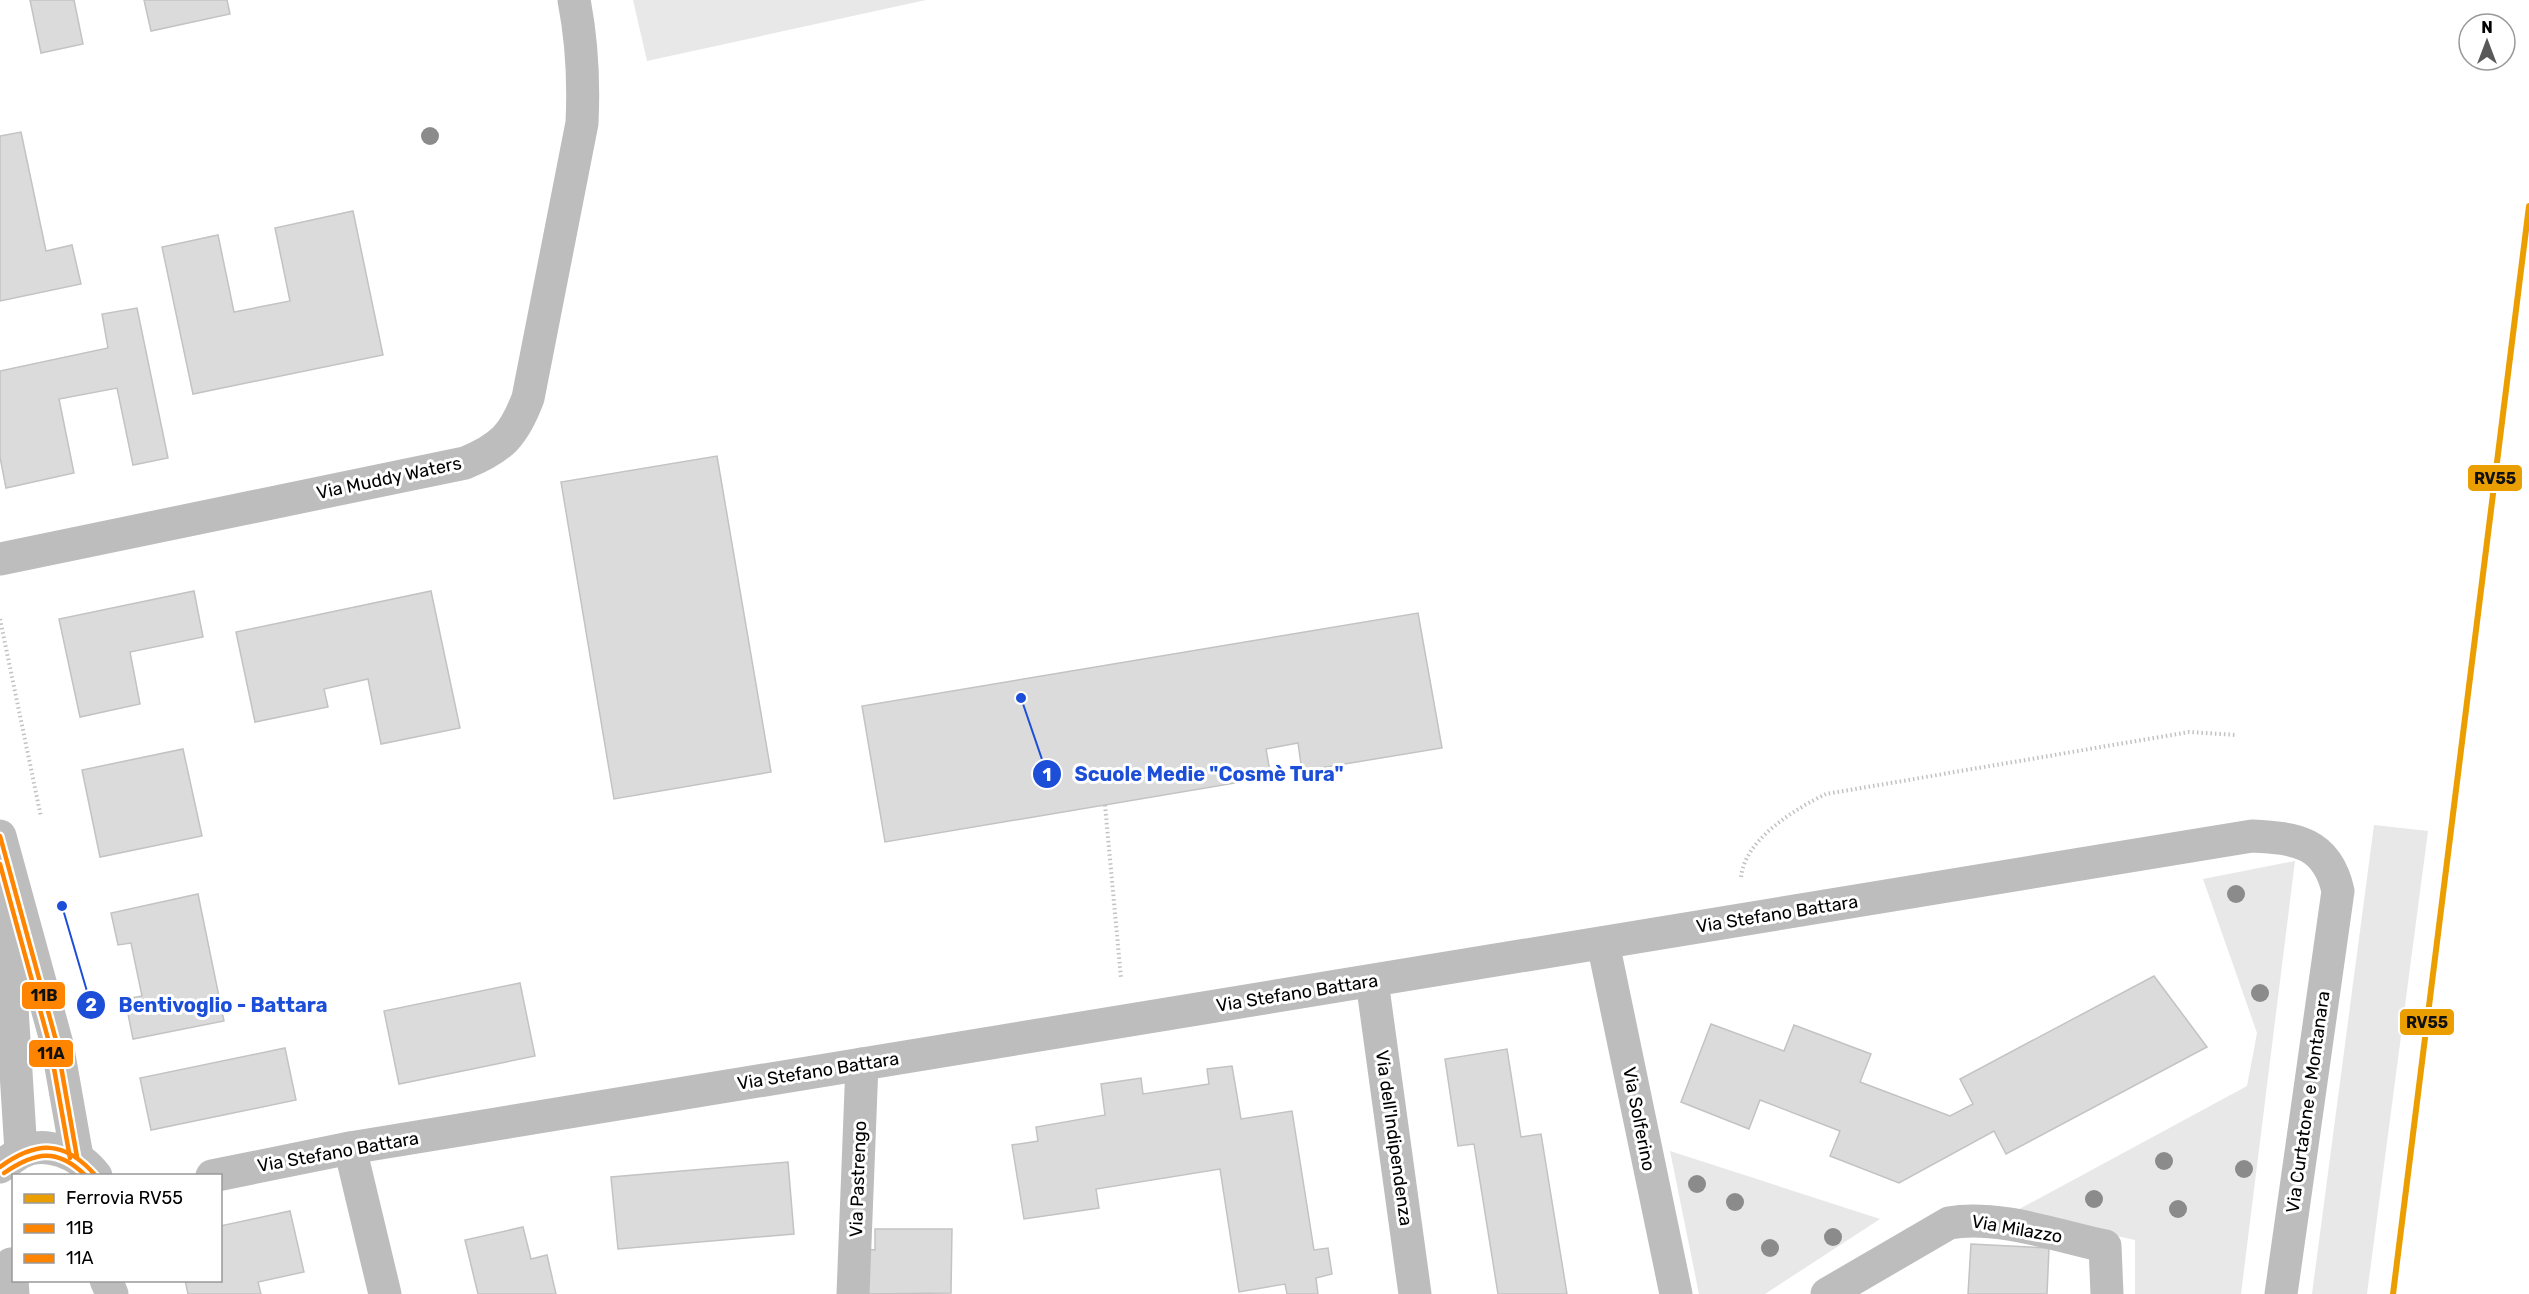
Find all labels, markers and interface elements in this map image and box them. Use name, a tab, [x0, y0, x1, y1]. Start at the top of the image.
north arrow	[2457, 12, 2517, 72]
text: N	[2481, 18, 2493, 37]
street label: Via Muddy Waters	[315, 452, 463, 504]
line badge: RV55	[2467, 464, 2523, 492]
text: RV55	[2474, 469, 2516, 488]
callout: Scuole Medie "Cosmè Tura"	[1032, 755, 1356, 793]
text: Scuole Medie "Cosmè Tura"	[1074, 762, 1344, 786]
text: 1	[1043, 764, 1051, 786]
street label: Via Stefano Battara	[1695, 890, 1859, 938]
street label: Via Stefano Battara	[1215, 969, 1379, 1017]
line badge: 11B	[21, 981, 66, 1010]
text: 11B	[30, 986, 58, 1005]
callout: Bentivoglio - Battara	[76, 986, 339, 1024]
street label: Via Curtatone e Montanara	[2282, 990, 2334, 1214]
text: Bentivoglio - Battara	[119, 993, 327, 1017]
text: 2	[85, 994, 97, 1016]
line badge: RV55	[2399, 1008, 2455, 1036]
text: RV55	[2406, 1013, 2448, 1032]
line badge: 11A	[28, 1039, 74, 1068]
text: 11A	[37, 1044, 65, 1063]
street label: Via Stefano Battara	[736, 1047, 900, 1095]
street label: Via dell'Indipendenza	[1371, 1049, 1417, 1227]
street label: Via Solferino	[1618, 1065, 1660, 1173]
street label: Via Pastrengo	[845, 1120, 871, 1238]
street label: Via Stefano Battara	[256, 1127, 420, 1177]
legend	[12, 1174, 222, 1282]
text: Ferrovia RV55	[66, 1187, 183, 1209]
street label: Via Milazzo	[1970, 1210, 2064, 1248]
text: 11B	[66, 1217, 93, 1239]
text: 11A	[66, 1247, 93, 1269]

